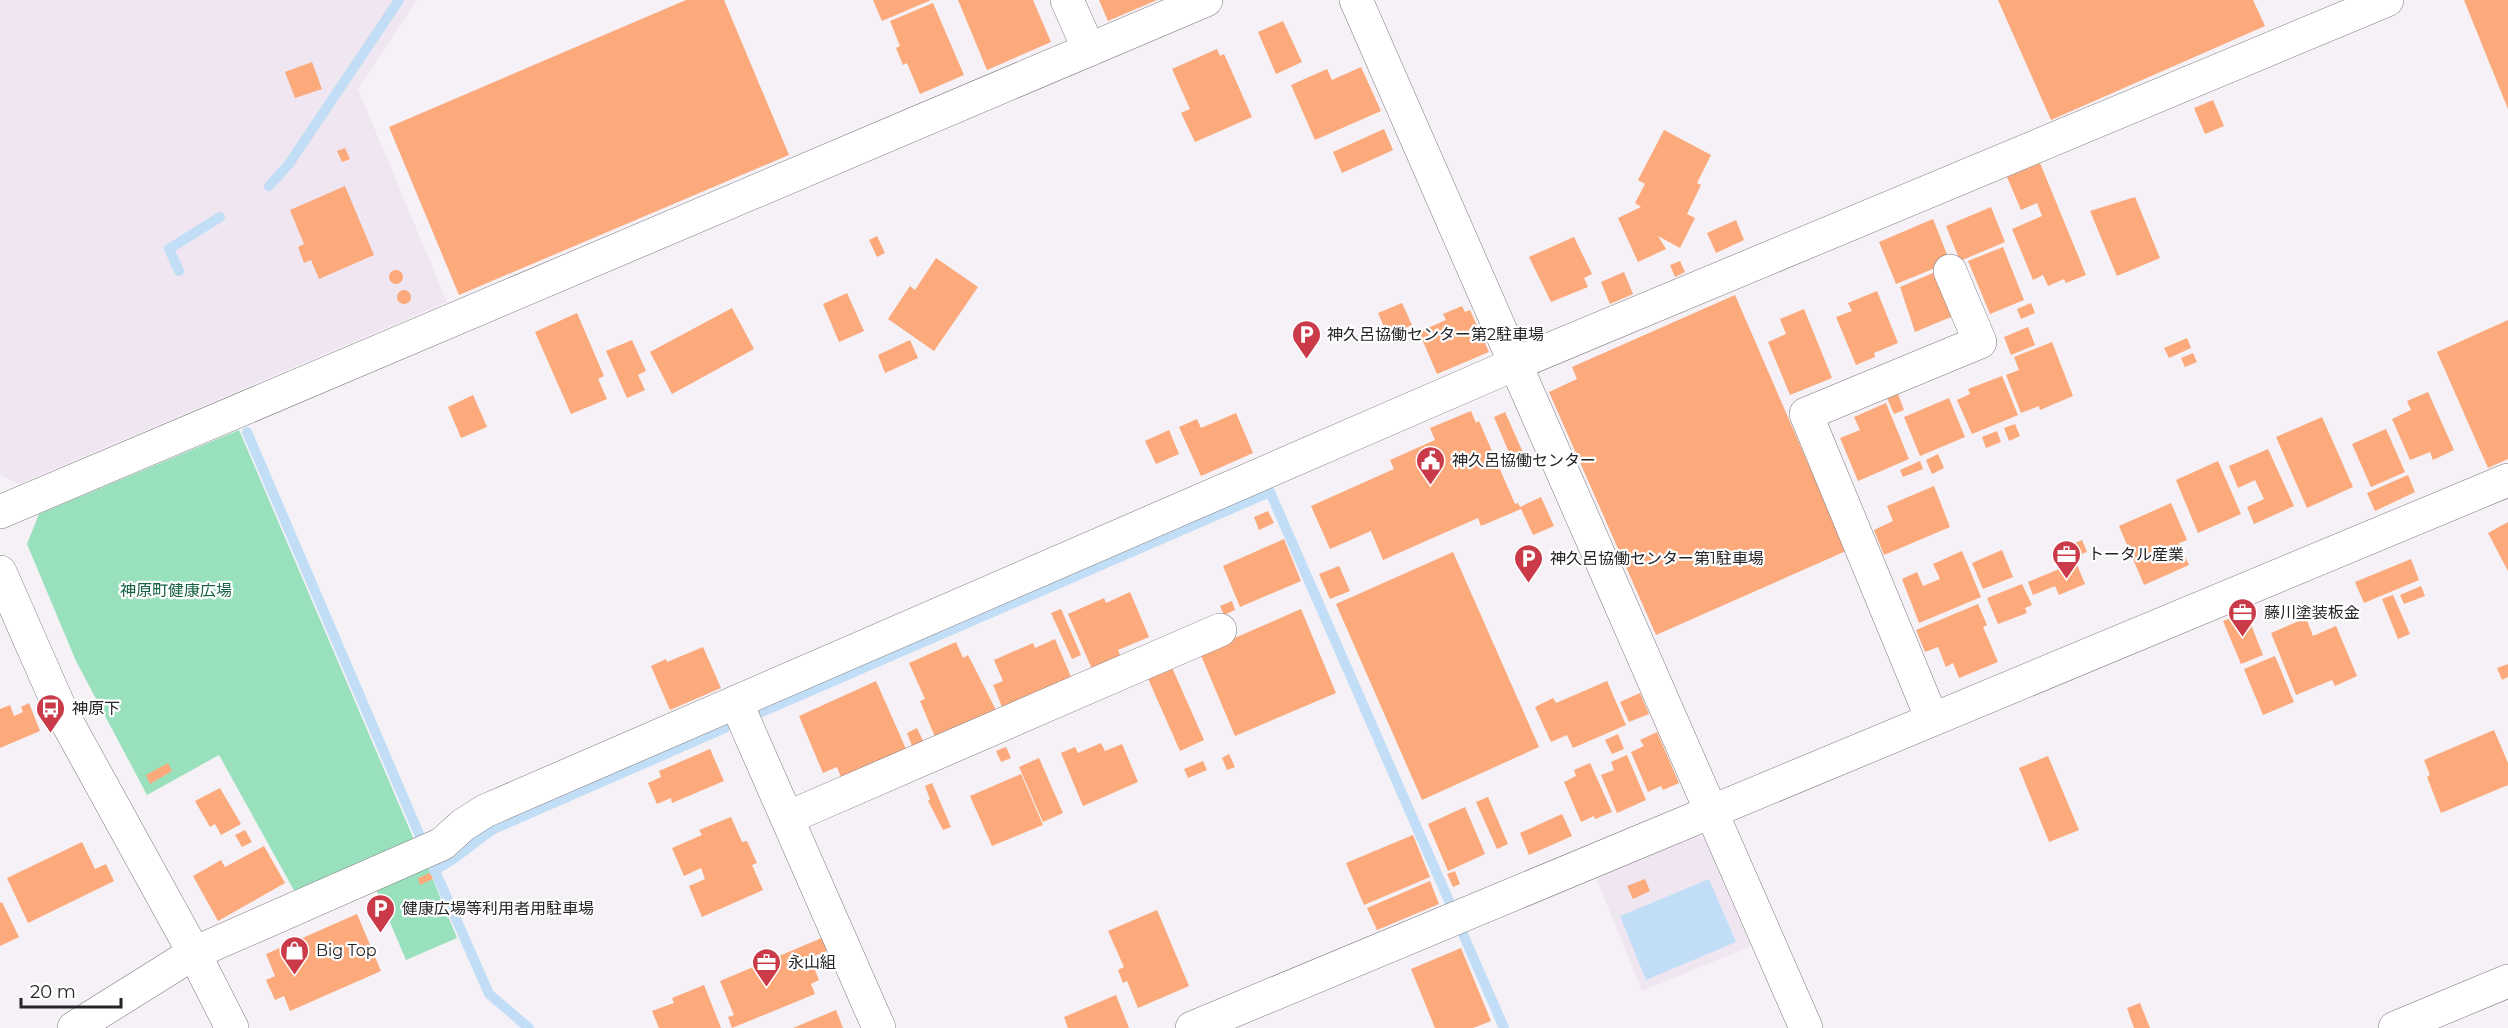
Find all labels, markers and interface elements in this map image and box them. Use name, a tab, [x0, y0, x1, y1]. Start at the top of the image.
parking icon: 神久呂協働センター第2駐車場	[1290, 318, 1322, 360]
place label: 神久呂協働センター第2駐車場	[1327, 325, 1544, 344]
public building icon: 神久呂協働センター	[1415, 444, 1447, 486]
place label: 神久呂協働センター	[1452, 451, 1596, 470]
office icon: トータル産業	[2051, 538, 2083, 580]
parking icon: 神久呂協働センター第1駐車場	[1513, 542, 1545, 584]
place label: トータル産業	[2088, 545, 2184, 564]
place label: 神久呂協働センター第1駐車場	[1550, 549, 1764, 568]
park label: 神原町健康広場	[120, 581, 232, 600]
office icon: 藤川塗装板金	[2227, 596, 2259, 638]
place label: 藤川塗装板金	[2264, 603, 2360, 622]
bus stop icon: 神原下	[35, 692, 67, 734]
place label: 神原下	[72, 699, 120, 718]
parking icon: 健康広場等利用者用駐車場	[365, 892, 397, 934]
place label: 健康広場等利用者用駐車場	[402, 899, 594, 918]
shop icon: Big Top	[279, 934, 311, 976]
place label: Big Top	[316, 941, 377, 960]
office icon: 永山組	[751, 946, 783, 988]
place label: 永山組	[788, 953, 836, 972]
scale bar	[21, 971, 122, 1009]
text: 20 m	[30, 981, 76, 1003]

